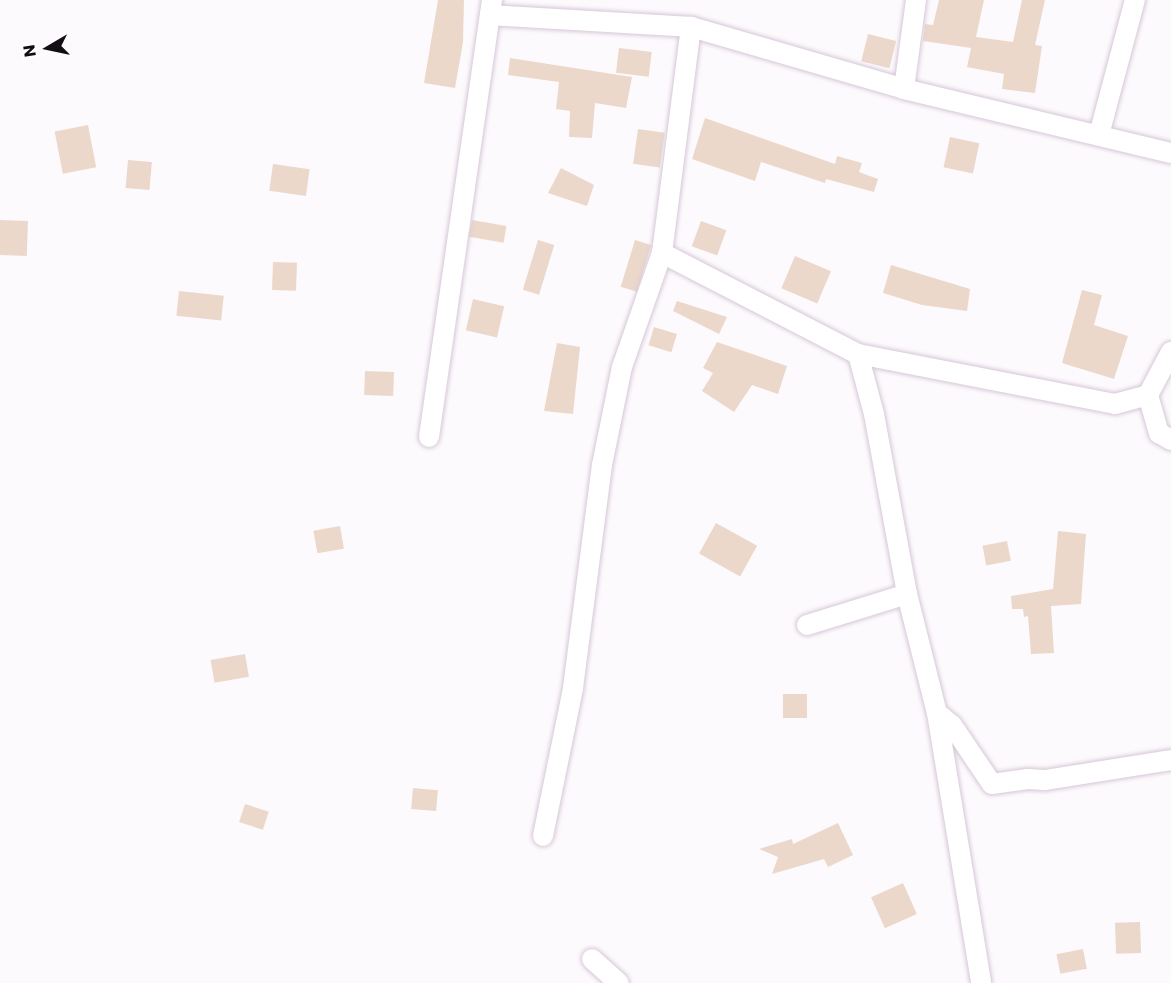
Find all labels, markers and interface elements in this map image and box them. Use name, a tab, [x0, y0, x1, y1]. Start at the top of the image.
north arrow	[18, 18, 78, 78]
text: N	[17, 43, 42, 59]

